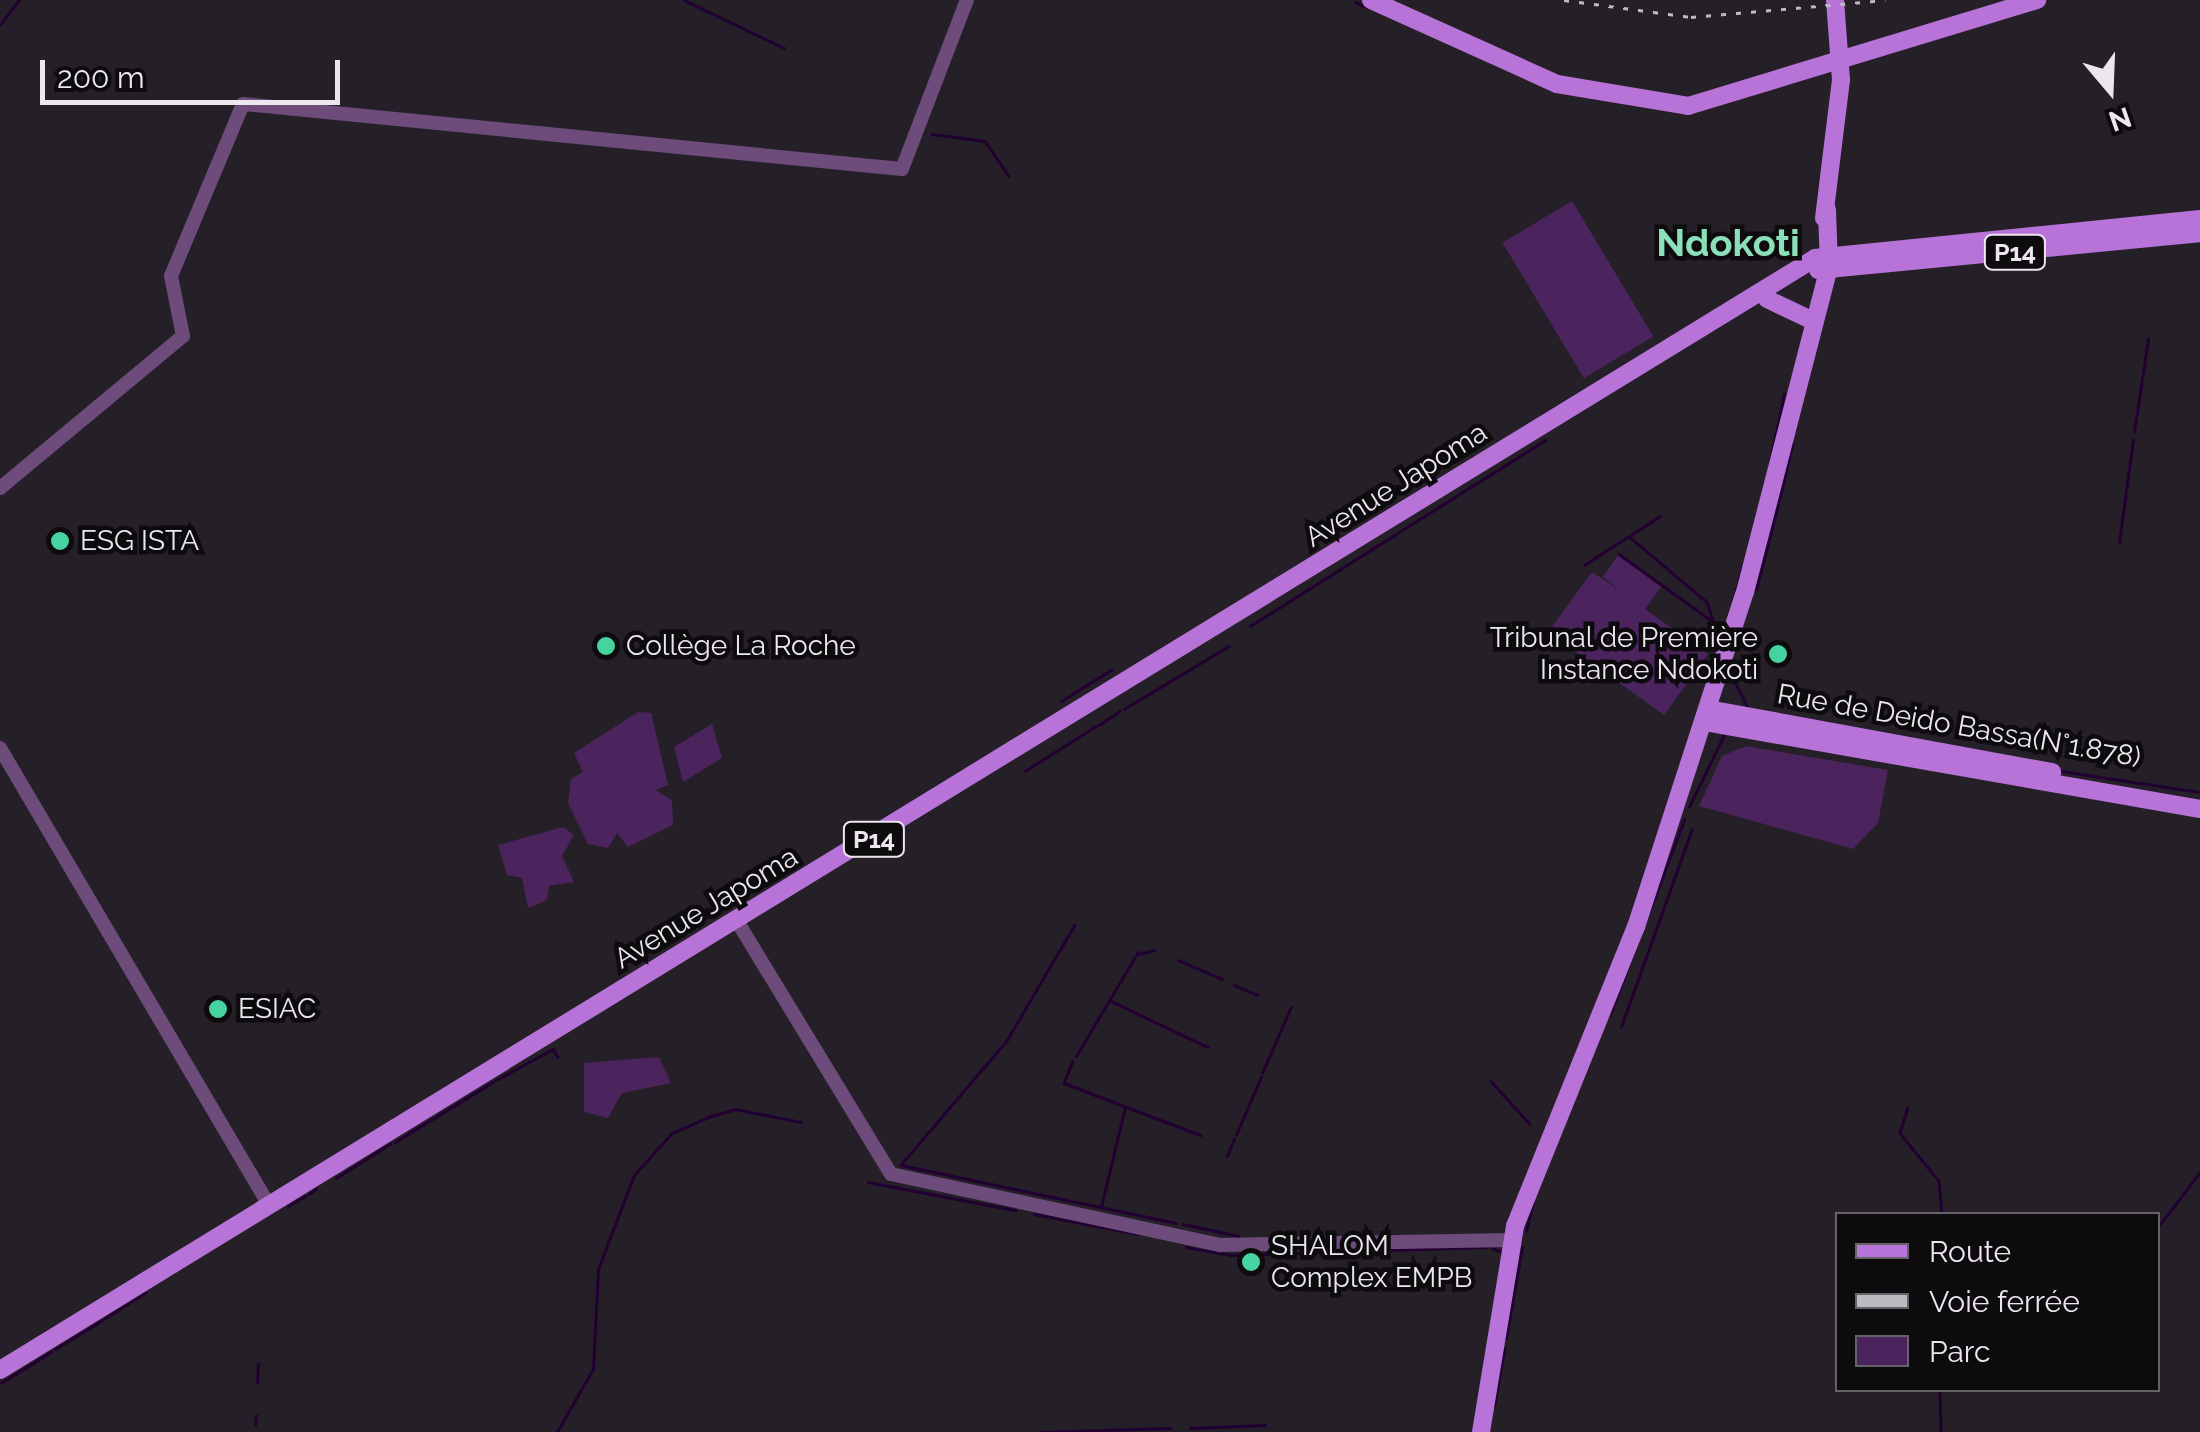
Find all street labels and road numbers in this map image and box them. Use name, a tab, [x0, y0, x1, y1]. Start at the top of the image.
road number: P14	[1982, 232, 2048, 272]
street label: Avenue Japoma	[1299, 415, 1493, 555]
street label: Rue de Deido Bassa(N°1.878)	[1775, 677, 2143, 775]
road number: P14	[842, 819, 906, 859]
street label: Avenue Japoma	[608, 840, 804, 976]

